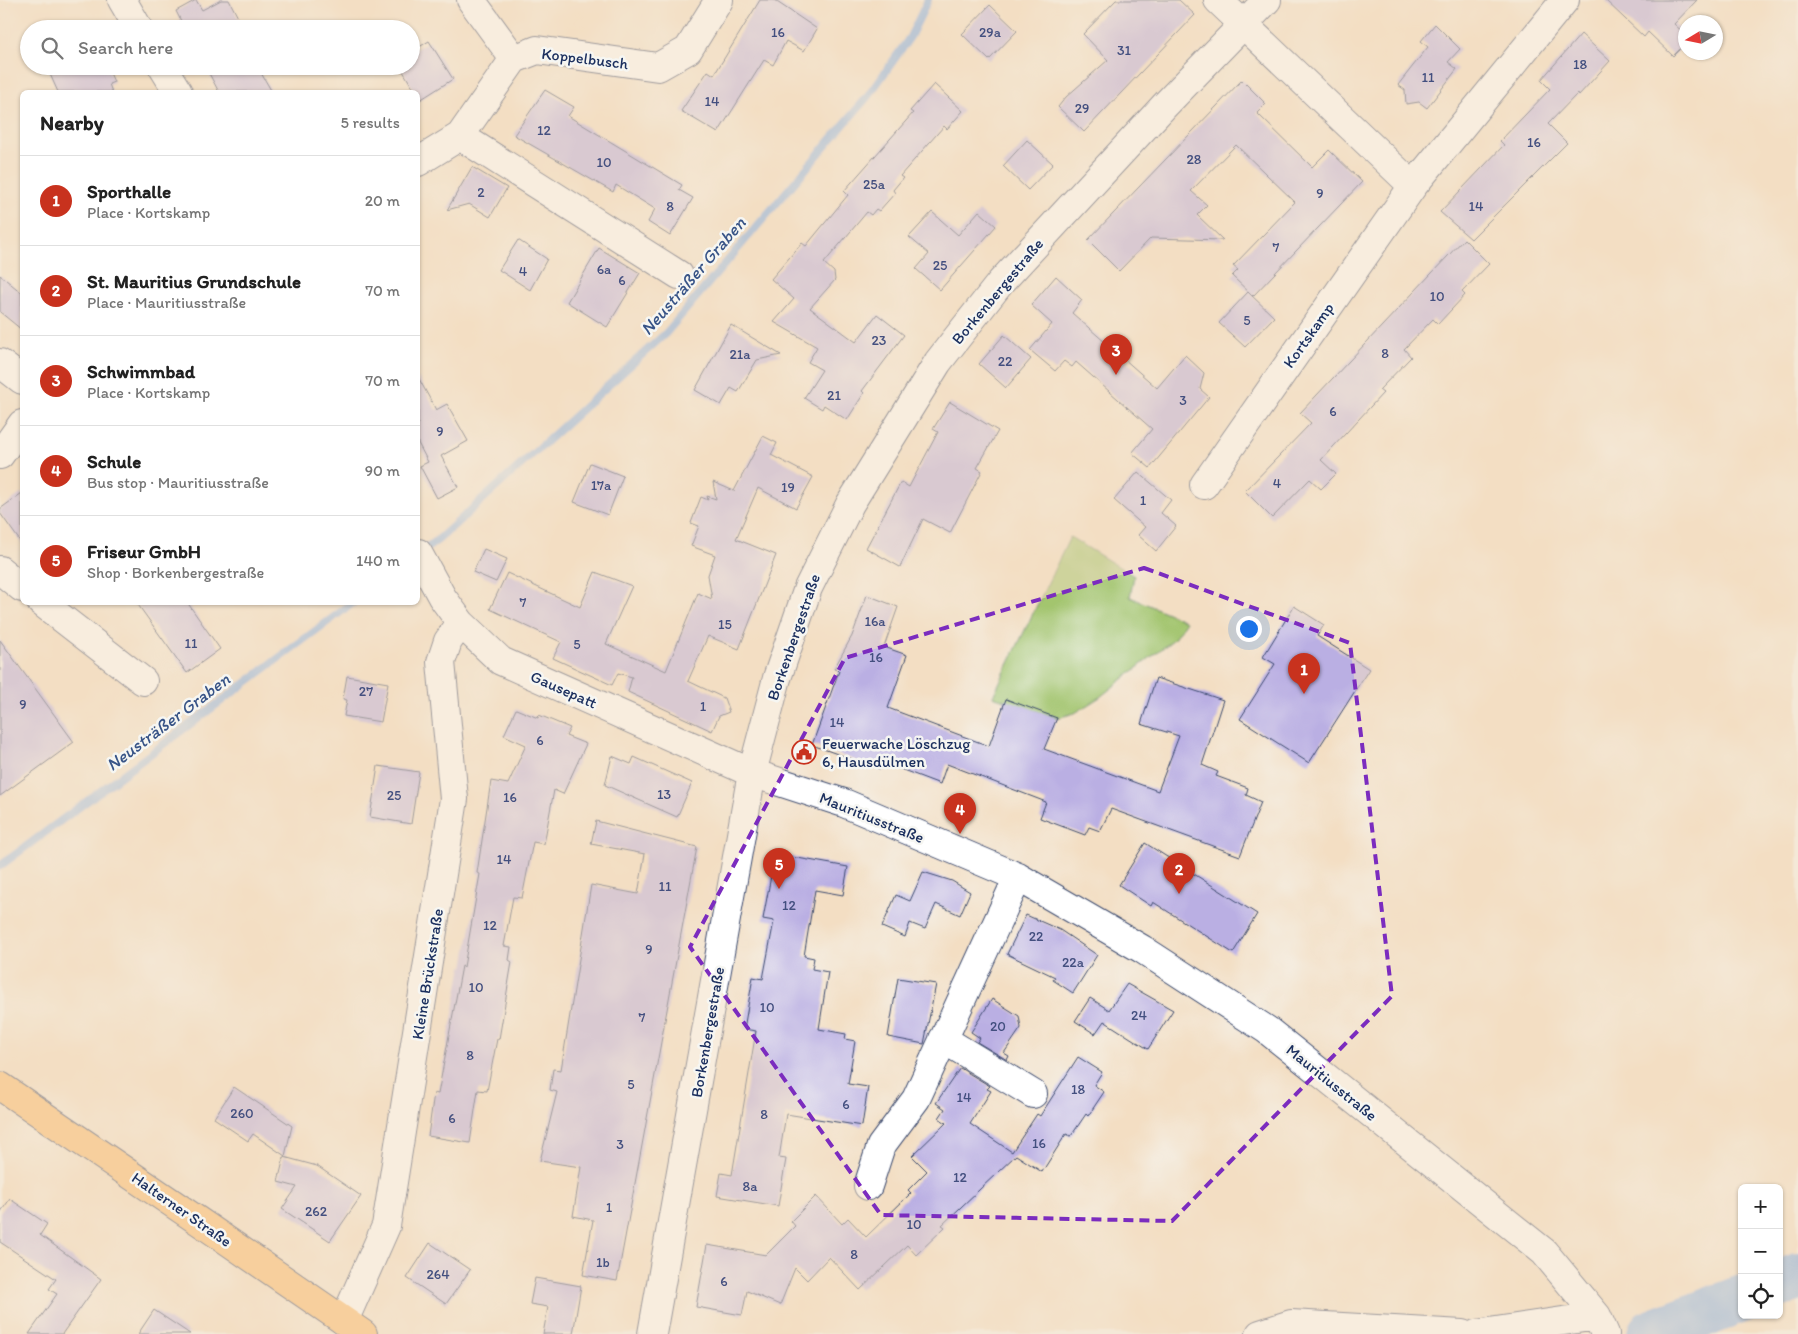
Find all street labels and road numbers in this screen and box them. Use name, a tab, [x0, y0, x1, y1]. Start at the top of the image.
street label: Koppelbusch	[540, 44, 630, 73]
street label: Borkenbergestraße	[948, 234, 1047, 348]
street label: Kortskamp	[1279, 299, 1338, 372]
street label: Borkenbergestraße	[763, 571, 824, 703]
street label: Gausepatt	[528, 666, 600, 712]
street label: Mauritiusstraße	[817, 788, 927, 847]
street label: Kleine Brückstraße	[408, 907, 447, 1041]
street label: Borkenbergestraße	[687, 965, 728, 1099]
street label: Mauritiusstraße	[1282, 1040, 1381, 1125]
street label: Halterner Straße	[128, 1168, 235, 1251]

